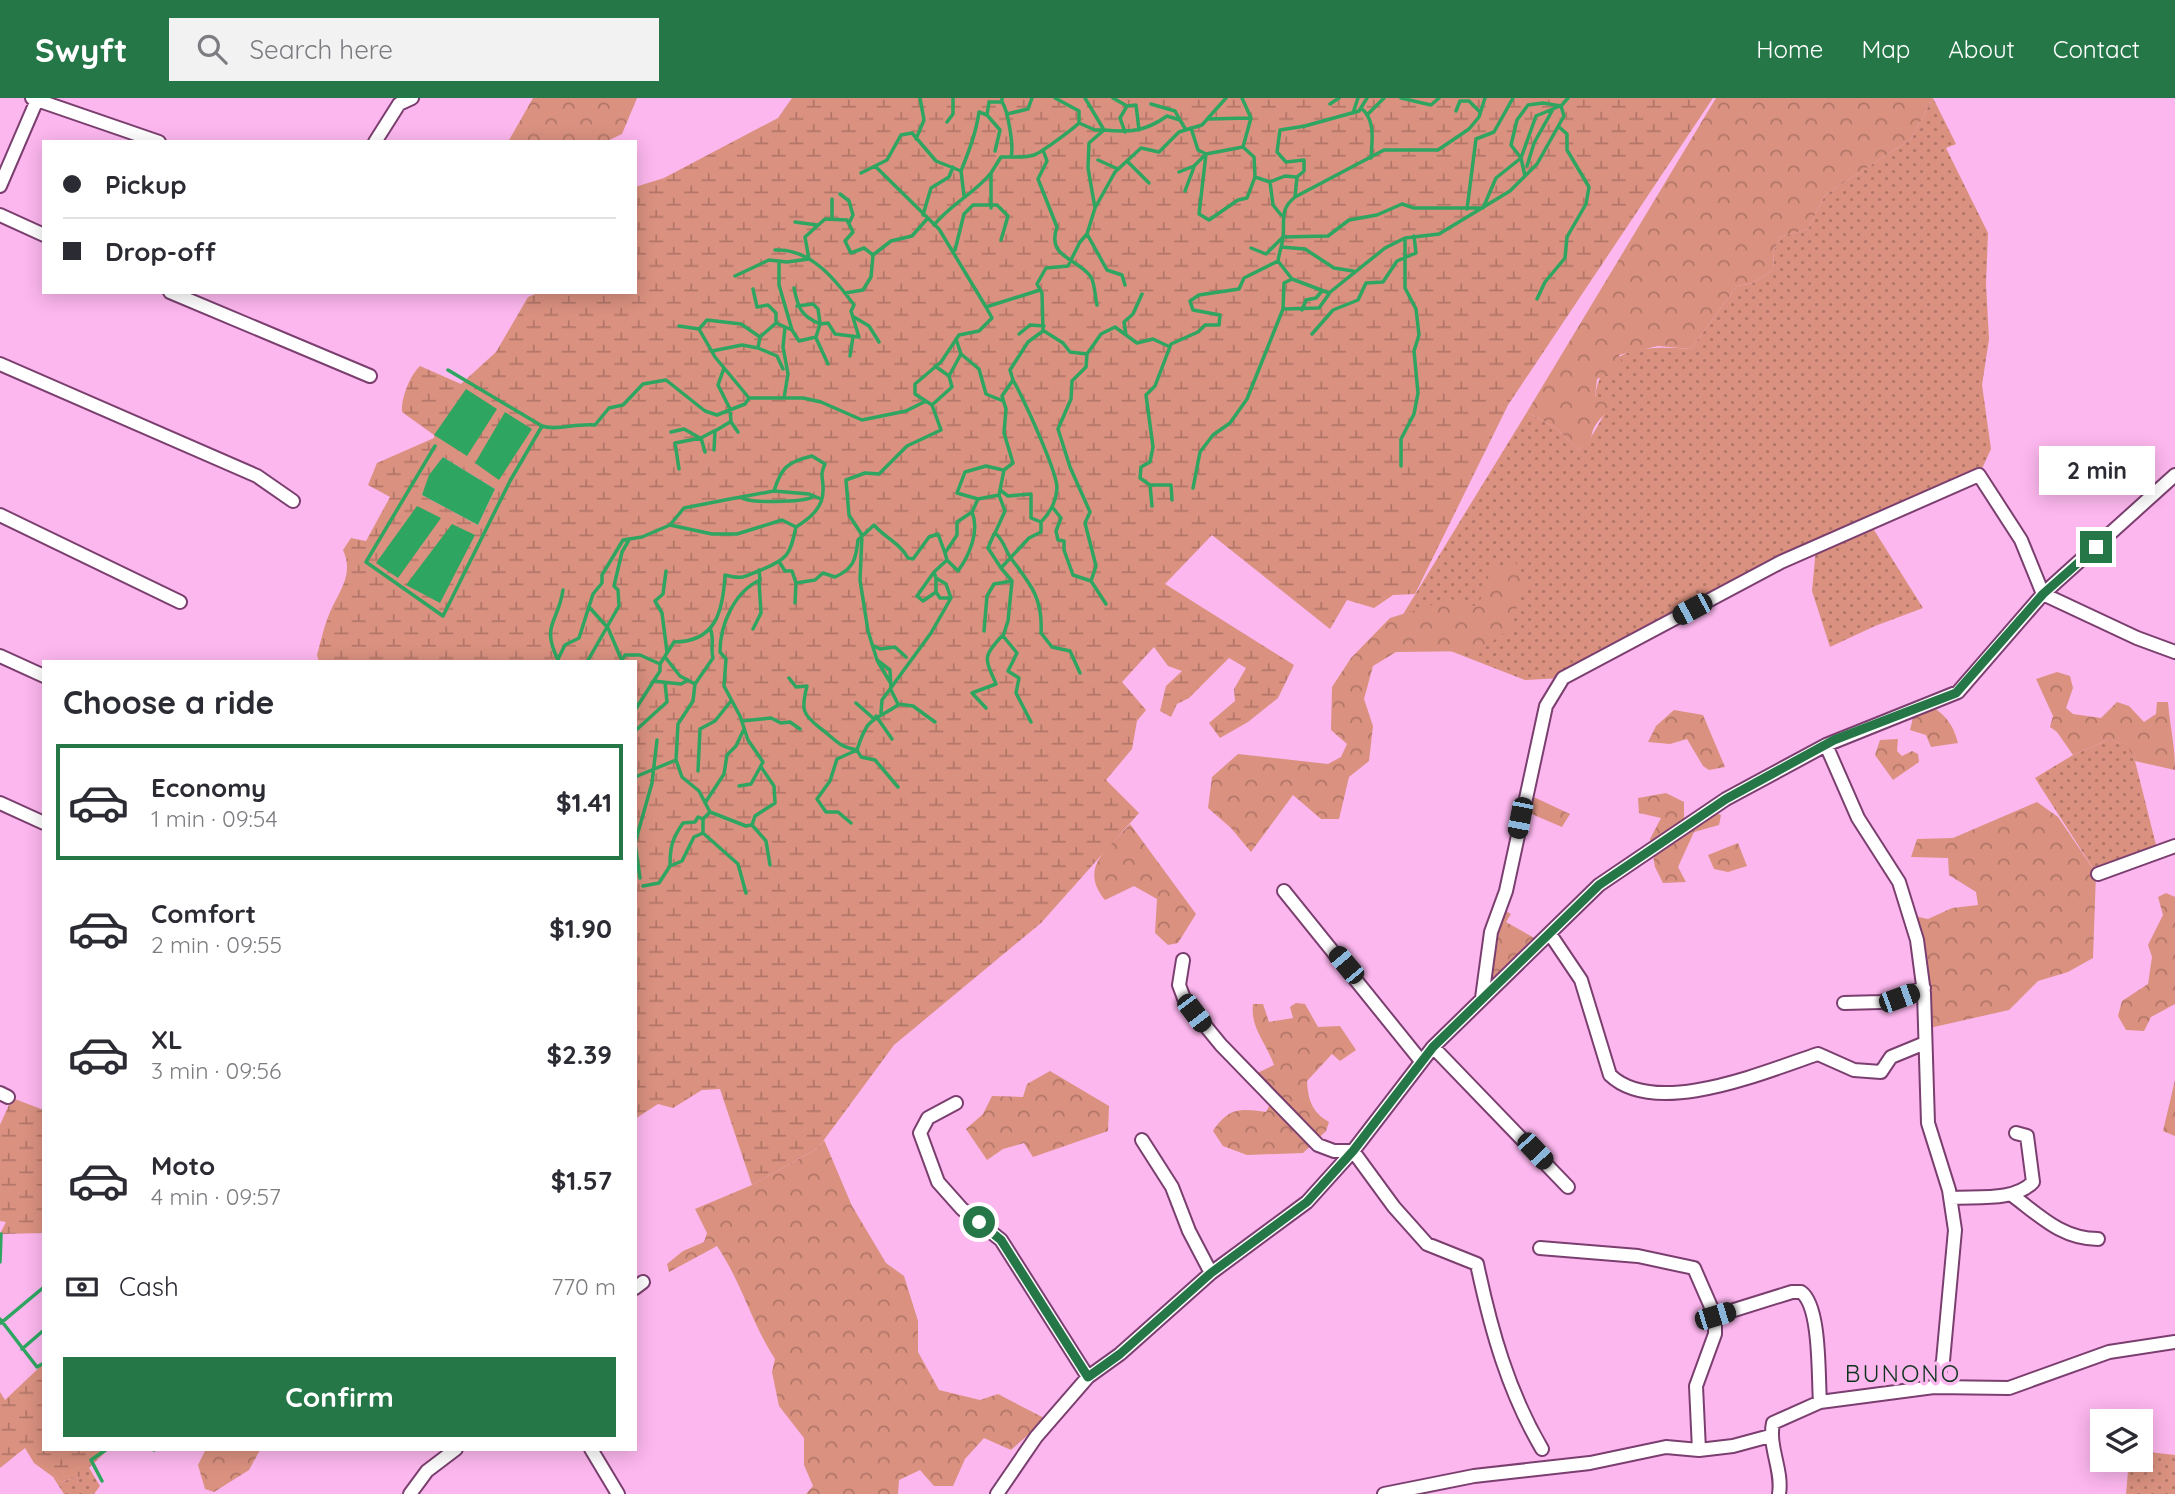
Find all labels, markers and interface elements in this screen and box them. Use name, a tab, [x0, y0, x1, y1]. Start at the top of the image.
search box	[169, 18, 659, 81]
text: Swyft	[35, 29, 127, 70]
icon: search	[193, 30, 231, 68]
text: Search here	[249, 33, 393, 66]
text: Home	[1756, 34, 1823, 64]
text: Map	[1861, 34, 1910, 64]
text: About	[1948, 34, 2015, 64]
text: Contact	[2053, 34, 2140, 64]
text: Pickup	[105, 168, 187, 201]
text: Drop-off	[105, 235, 216, 268]
callout: 2 min	[2038, 446, 2154, 494]
text: 2 min	[2067, 456, 2127, 485]
route end	[2080, 531, 2112, 563]
car	[1669, 590, 1716, 628]
text: Choose a ride	[63, 682, 275, 722]
icon: car	[67, 771, 130, 834]
text: Economy	[151, 771, 266, 804]
text: $1.41	[556, 786, 612, 819]
car	[1506, 795, 1535, 841]
text: 1 min · 09:54	[151, 804, 278, 833]
icon: car	[67, 897, 130, 960]
text: Comfort	[151, 897, 256, 930]
text: $1.90	[549, 912, 612, 945]
text: 2 min · 09:55	[151, 930, 282, 959]
car	[1325, 942, 1368, 988]
car	[1876, 981, 1923, 1015]
car	[1173, 990, 1216, 1036]
icon: car	[67, 1023, 130, 1086]
text: XL	[151, 1023, 183, 1056]
text: $2.39	[546, 1038, 612, 1071]
text: 3 min · 09:56	[151, 1056, 281, 1085]
car	[1513, 1128, 1558, 1174]
icon: car	[67, 1149, 130, 1212]
text: Moto	[151, 1149, 215, 1182]
text: $1.57	[551, 1164, 612, 1197]
text: 4 min · 09:57	[151, 1182, 281, 1211]
route start	[963, 1206, 995, 1238]
icon: cash	[63, 1268, 101, 1306]
text: Cash	[119, 1270, 179, 1303]
text: 770 m	[551, 1272, 616, 1301]
car	[1692, 1300, 1739, 1332]
button: Confirm	[63, 1357, 616, 1437]
district label: BUNONO	[1845, 1358, 1961, 1388]
map controls	[2090, 1409, 2153, 1472]
button: layers	[2090, 1409, 2153, 1472]

